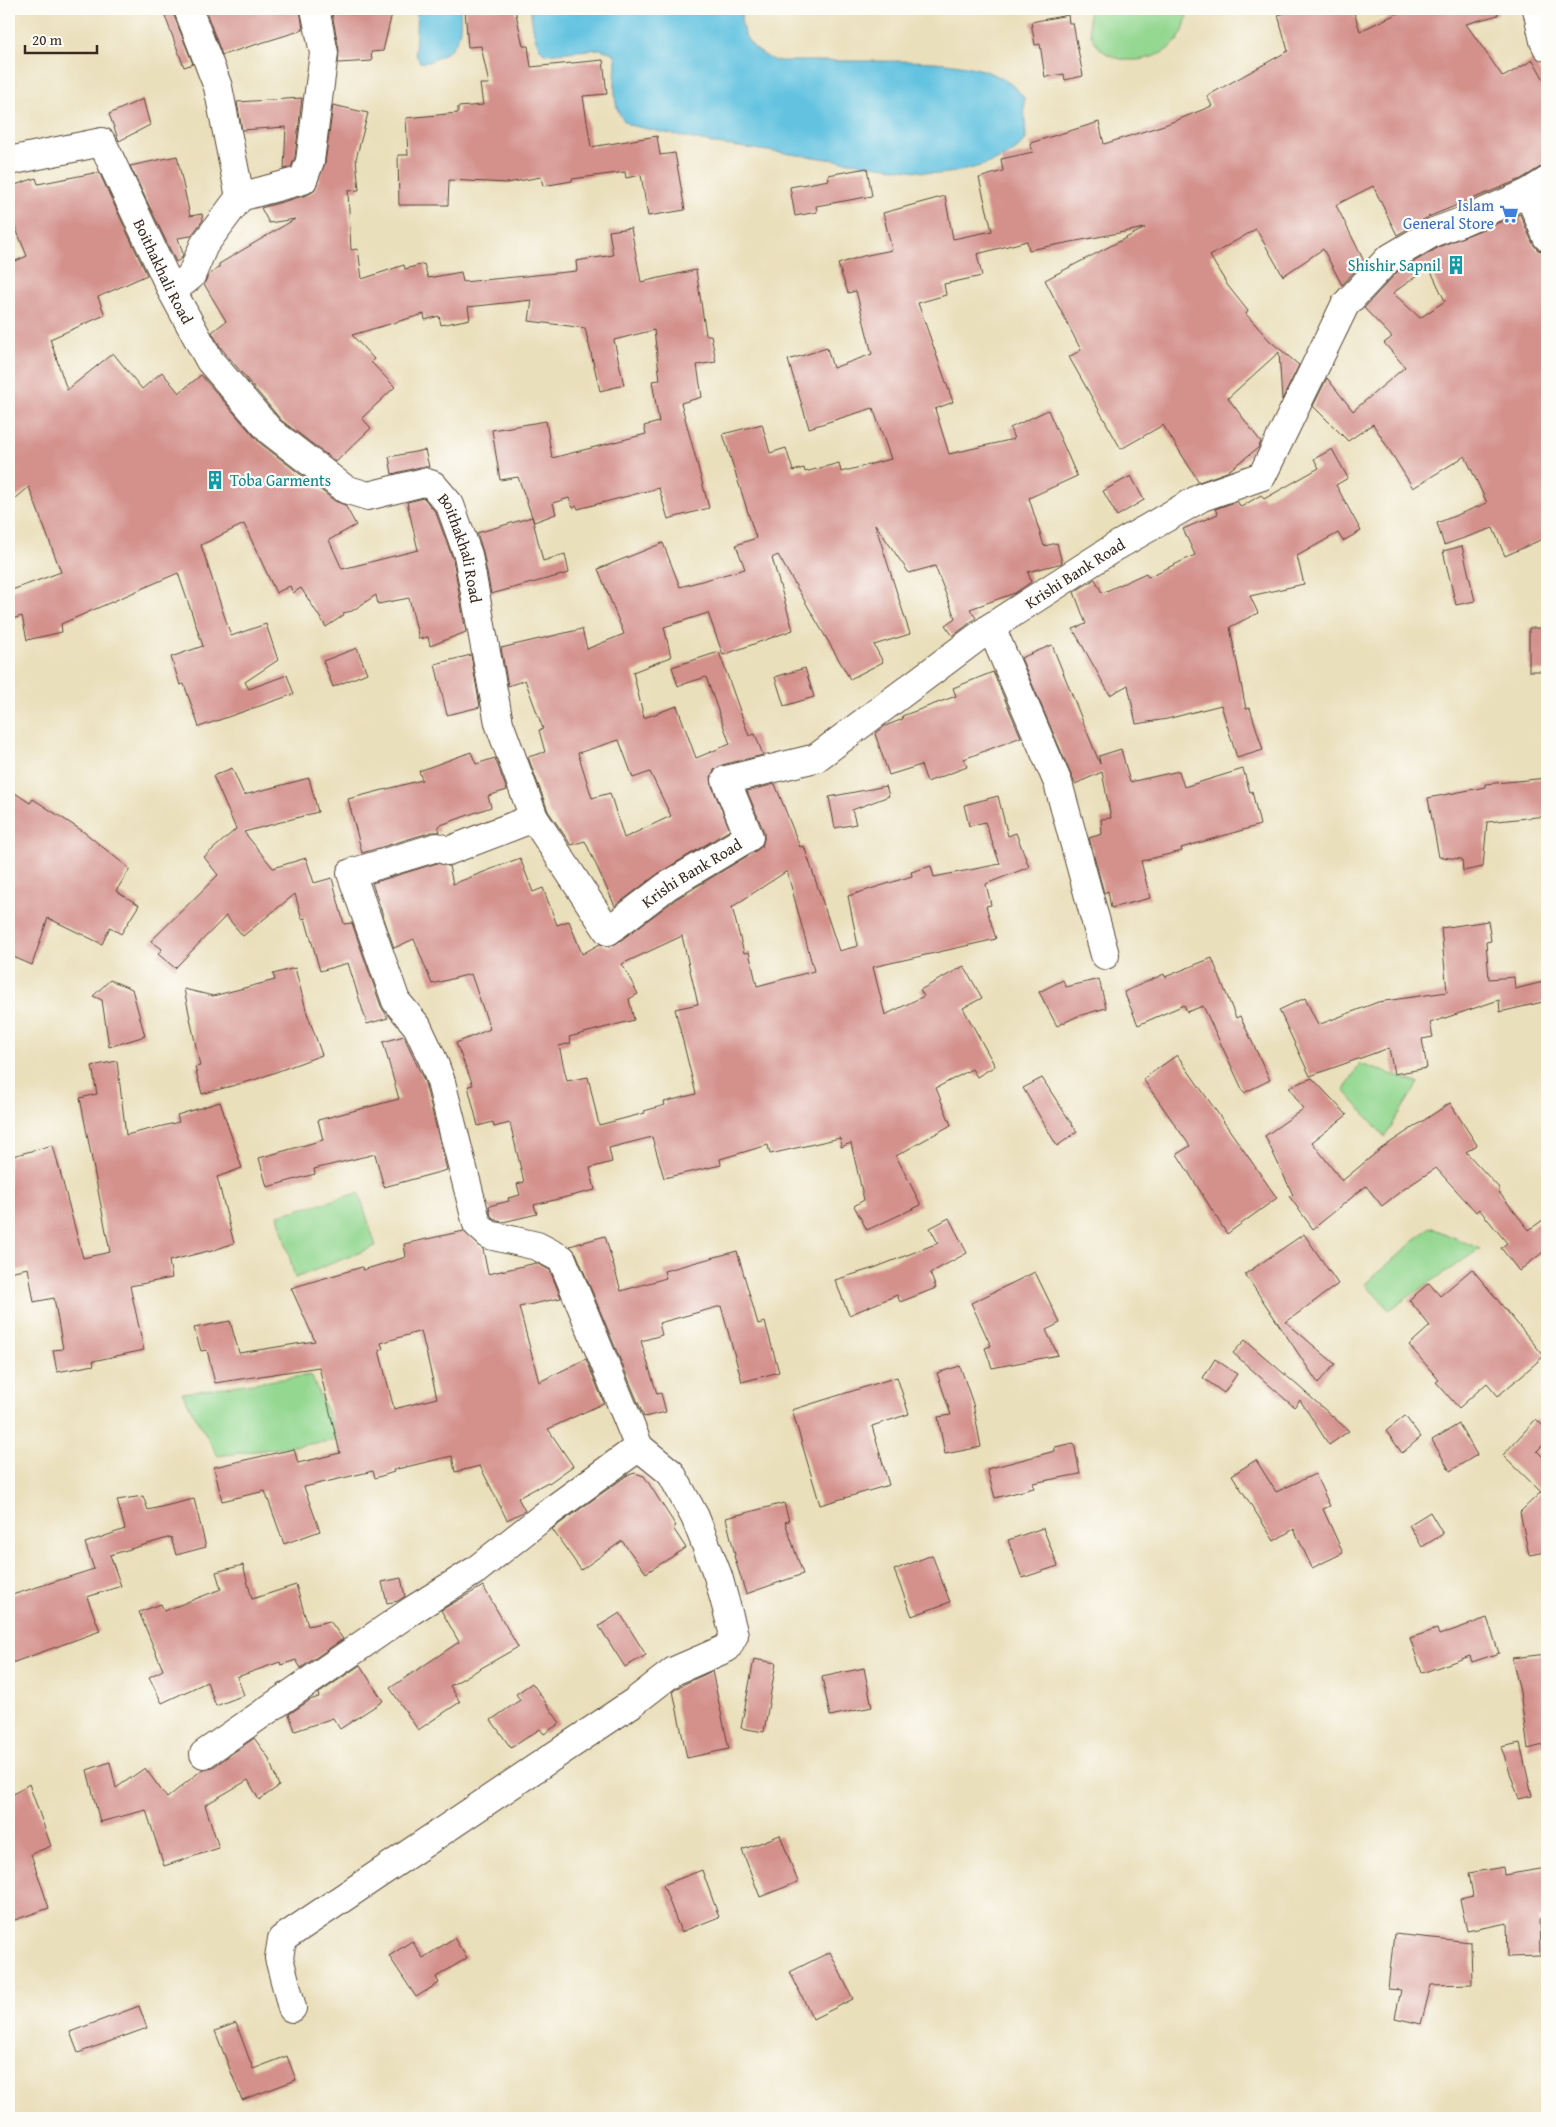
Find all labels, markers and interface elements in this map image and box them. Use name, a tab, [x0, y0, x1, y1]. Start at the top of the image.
scale bar	[25, 22, 98, 54]
text: 20 m	[32, 29, 63, 50]
place label: Islam General Store	[1403, 193, 1494, 235]
supermarket icon: Islam General Store	[1498, 203, 1520, 225]
street label: Boithakhali Road	[128, 215, 200, 329]
place label: Shishir Sapnil	[1348, 253, 1442, 277]
building icon: Shishir Sapnil	[1445, 254, 1467, 276]
place label: Toba Garments	[230, 468, 331, 492]
building icon: Toba Garments	[204, 469, 226, 491]
street label: Boithakhali Road	[432, 487, 489, 605]
street label: Krishi Bank Road	[1020, 532, 1129, 614]
street label: Krishi Bank Road	[636, 832, 747, 913]

